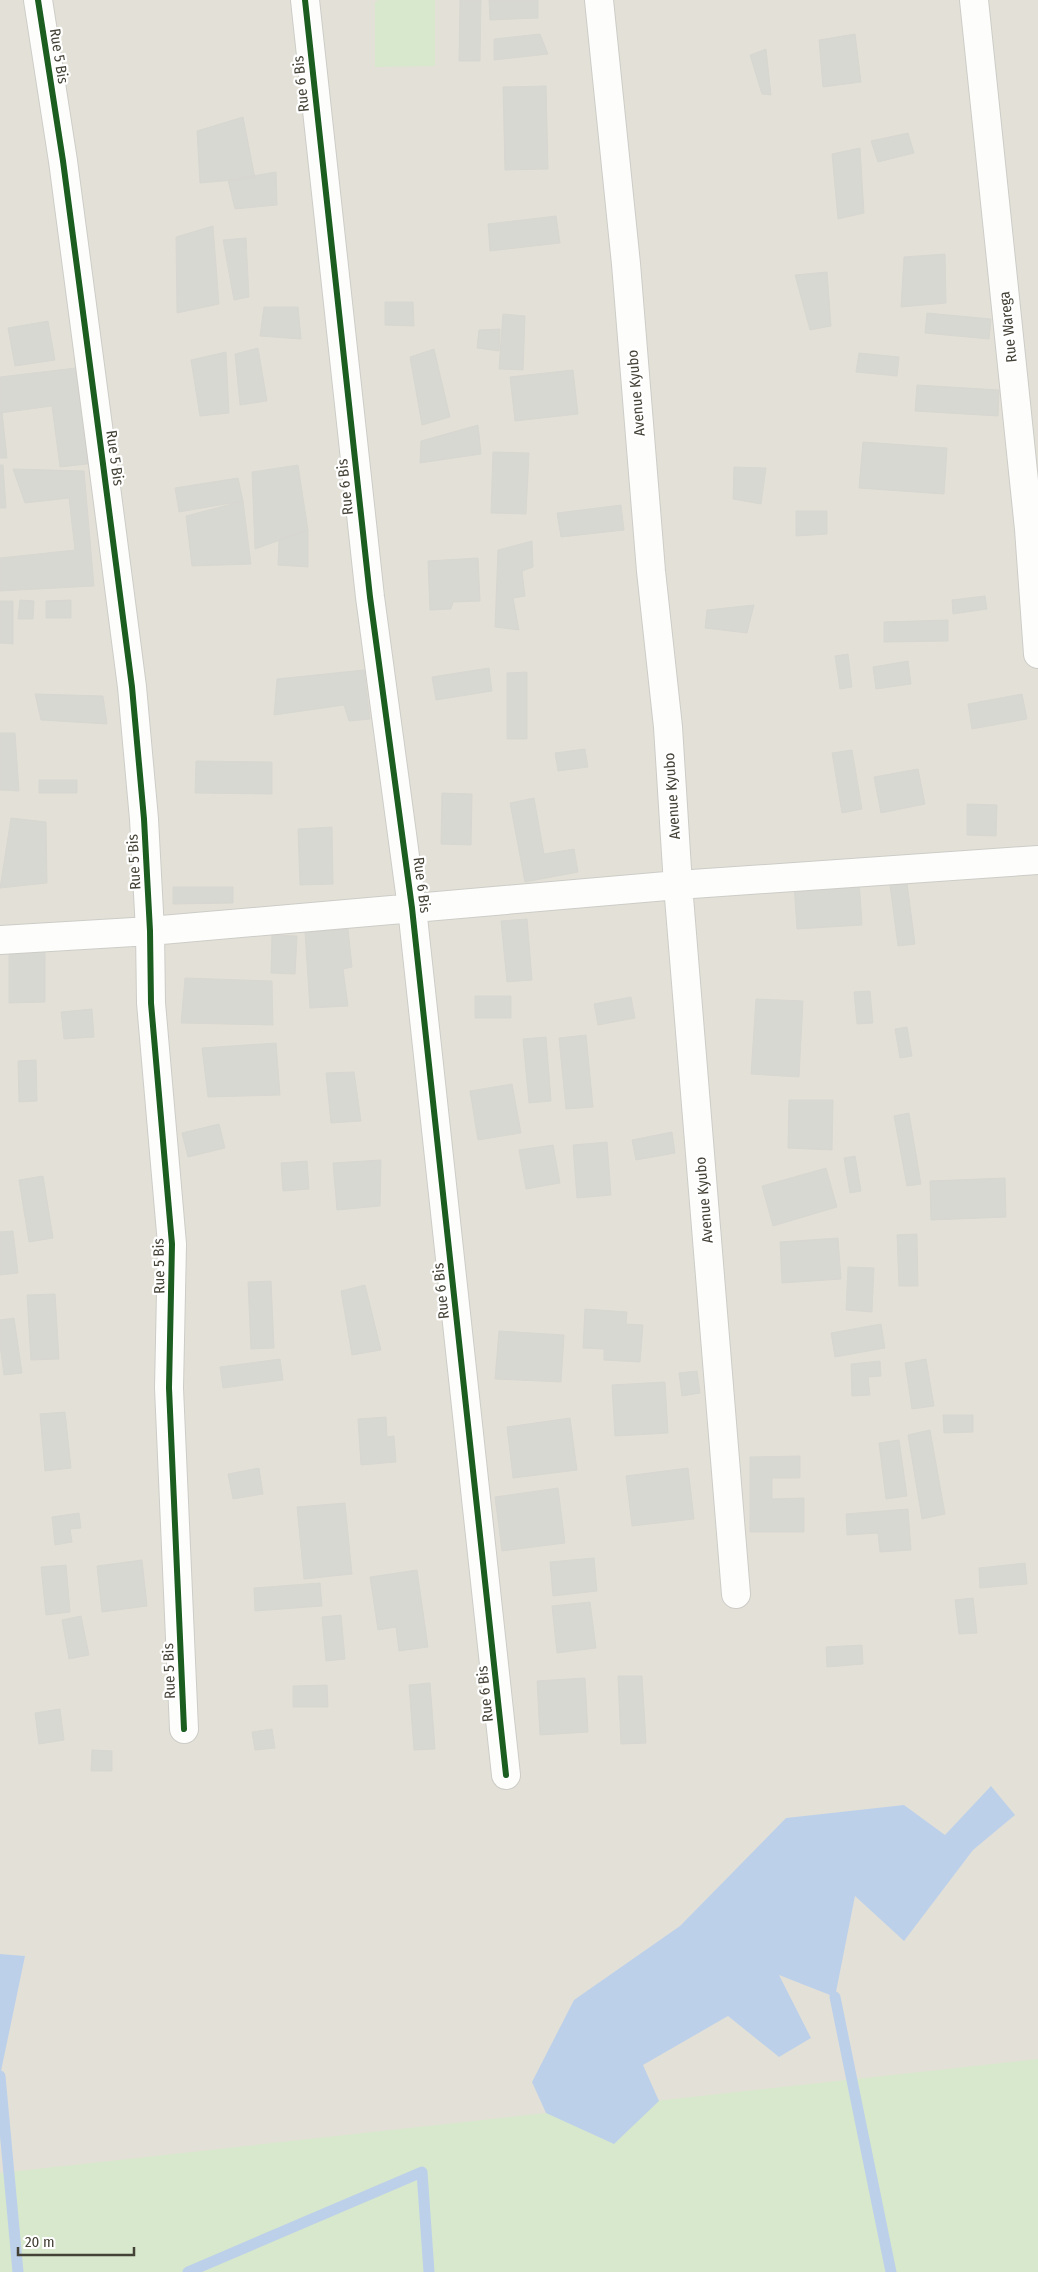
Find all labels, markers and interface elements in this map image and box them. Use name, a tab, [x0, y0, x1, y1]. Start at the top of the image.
street label: Rue 5 Bis	[46, 27, 72, 85]
street label: Rue 6 Bis	[289, 55, 313, 113]
street label: Rue Warega	[995, 291, 1021, 363]
street label: Avenue Kyubo	[623, 349, 649, 437]
street label: Rue 5 Bis	[102, 429, 128, 487]
street label: Rue 6 Bis	[333, 458, 357, 516]
street label: Avenue Kyubo	[660, 752, 684, 840]
street label: Rue 5 Bis	[124, 834, 144, 890]
street label: Rue 6 Bis	[410, 856, 434, 914]
street label: Avenue Kyubo	[691, 1156, 717, 1244]
street label: Rue 5 Bis	[150, 1238, 168, 1294]
street label: Rue 6 Bis	[429, 1262, 453, 1320]
street label: Rue 5 Bis	[159, 1643, 179, 1699]
street label: Rue 6 Bis	[473, 1665, 497, 1723]
scale bar	[18, 2224, 134, 2256]
text: 20 m	[25, 2233, 55, 2251]

